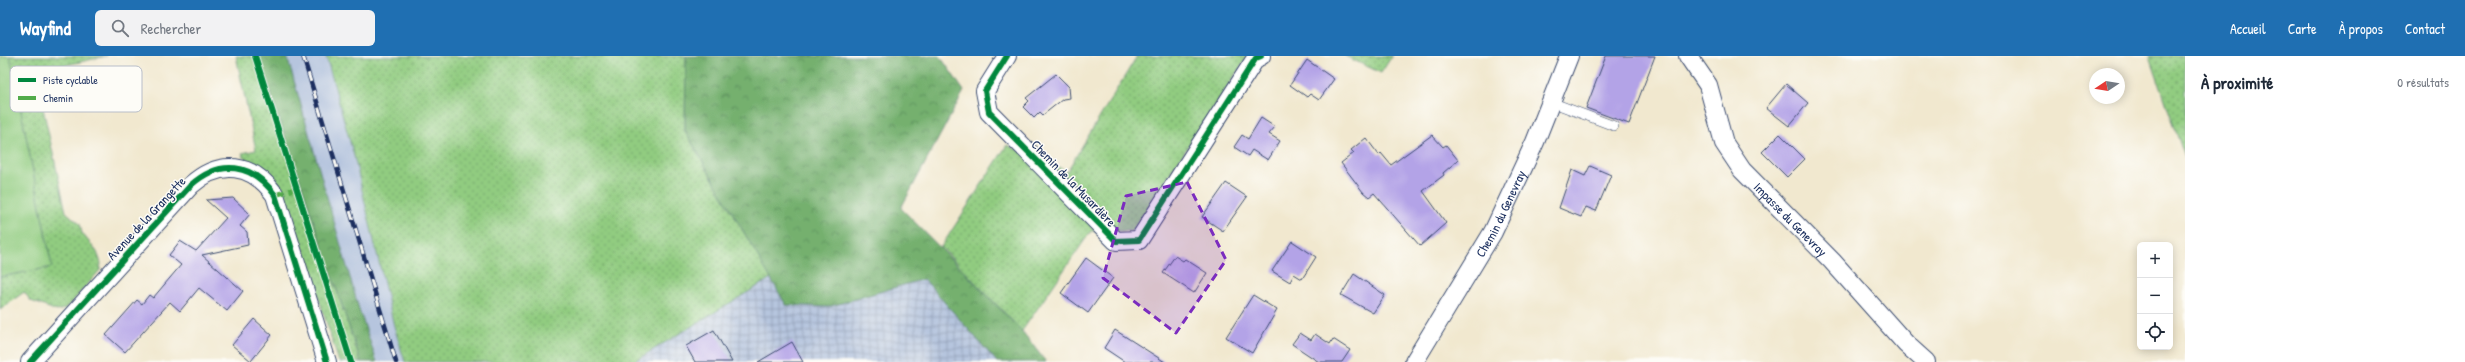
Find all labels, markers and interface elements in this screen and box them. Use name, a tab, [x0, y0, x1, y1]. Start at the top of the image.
search box	[95, 10, 375, 46]
text: Wayfind	[20, 15, 71, 41]
icon: search	[109, 17, 131, 39]
text: Rechercher	[141, 18, 201, 39]
text: Accueil	[2230, 19, 2266, 38]
text: Carte	[2288, 19, 2317, 38]
text: À propos	[2339, 19, 2383, 38]
text: Contact	[2405, 19, 2445, 38]
legend	[10, 66, 142, 112]
north arrow	[2089, 68, 2125, 104]
text: À proximité	[2201, 71, 2273, 94]
text: Piste cyclable	[43, 73, 99, 87]
text: 0 résultats	[2397, 73, 2449, 91]
text: Chemin	[43, 91, 73, 105]
street label: Chemin de la Musardière	[1028, 136, 1120, 230]
street label: Chemin du Genevray	[1471, 167, 1530, 260]
street label: Avenue de la Grangette	[103, 172, 189, 264]
street label: Impasse du Genevray	[1750, 178, 1832, 260]
map controls	[2137, 242, 2173, 350]
button: +	[2137, 242, 2173, 278]
button: −	[2137, 278, 2173, 314]
button: locate	[2137, 314, 2173, 350]

